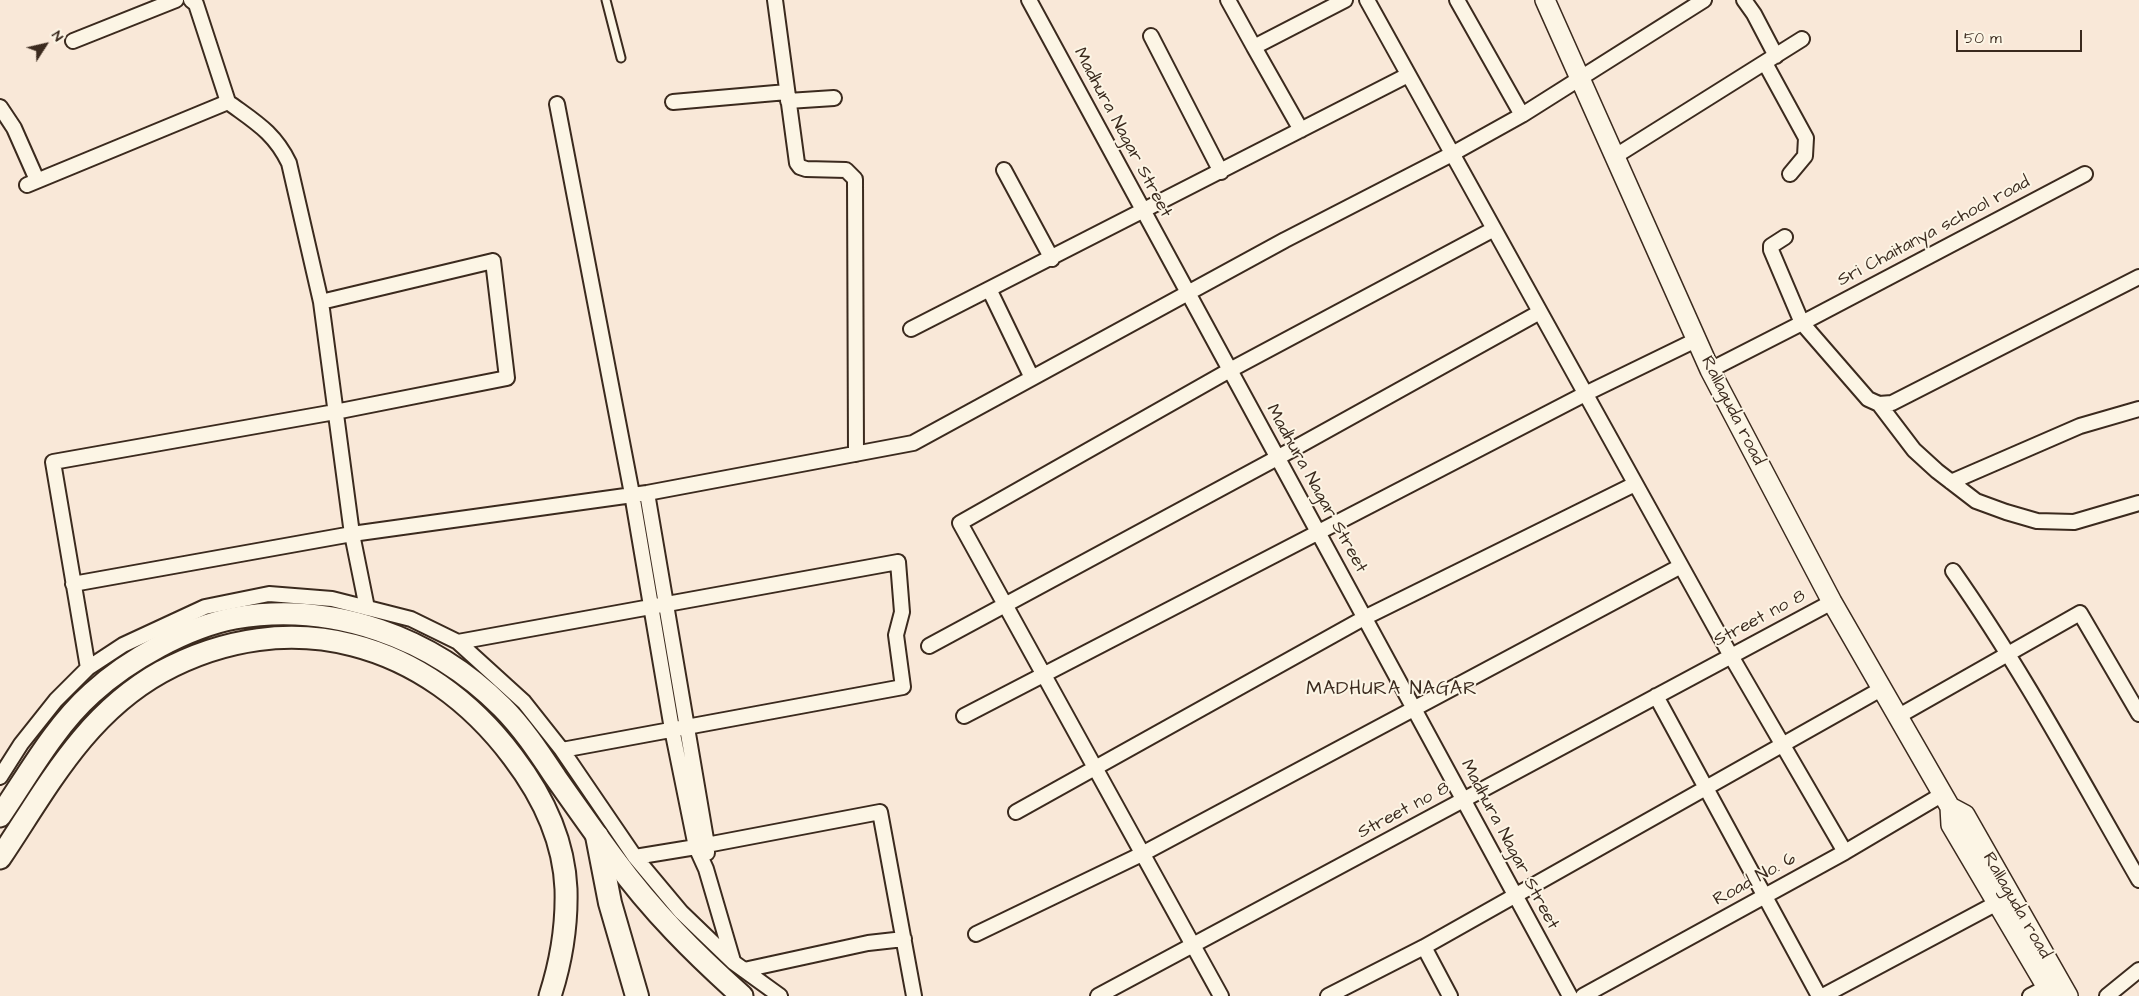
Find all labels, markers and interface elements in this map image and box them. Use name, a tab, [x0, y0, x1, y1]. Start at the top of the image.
north arrow	[20, 20, 70, 70]
scale bar	[1959, 20, 2085, 52]
text: N	[47, 27, 68, 46]
text: 50 m	[1964, 28, 2002, 49]
street label: Madhura Nagar Street	[1068, 44, 1176, 222]
street label: Sri Chaitanya school road	[1834, 172, 2034, 292]
street label: Rallaguda road	[1695, 353, 1769, 469]
street label: Madhura Nagar Street	[1261, 401, 1371, 577]
street label: Street no 8	[1710, 586, 1810, 652]
district label: MADHURA NAGAR	[1305, 679, 1479, 701]
street label: Madhura Nagar Street	[1455, 756, 1563, 934]
street label: Street no 8	[1354, 778, 1454, 844]
street label: Road No. 6	[1710, 848, 1800, 912]
street label: Rallaguda road	[1977, 849, 2055, 963]

